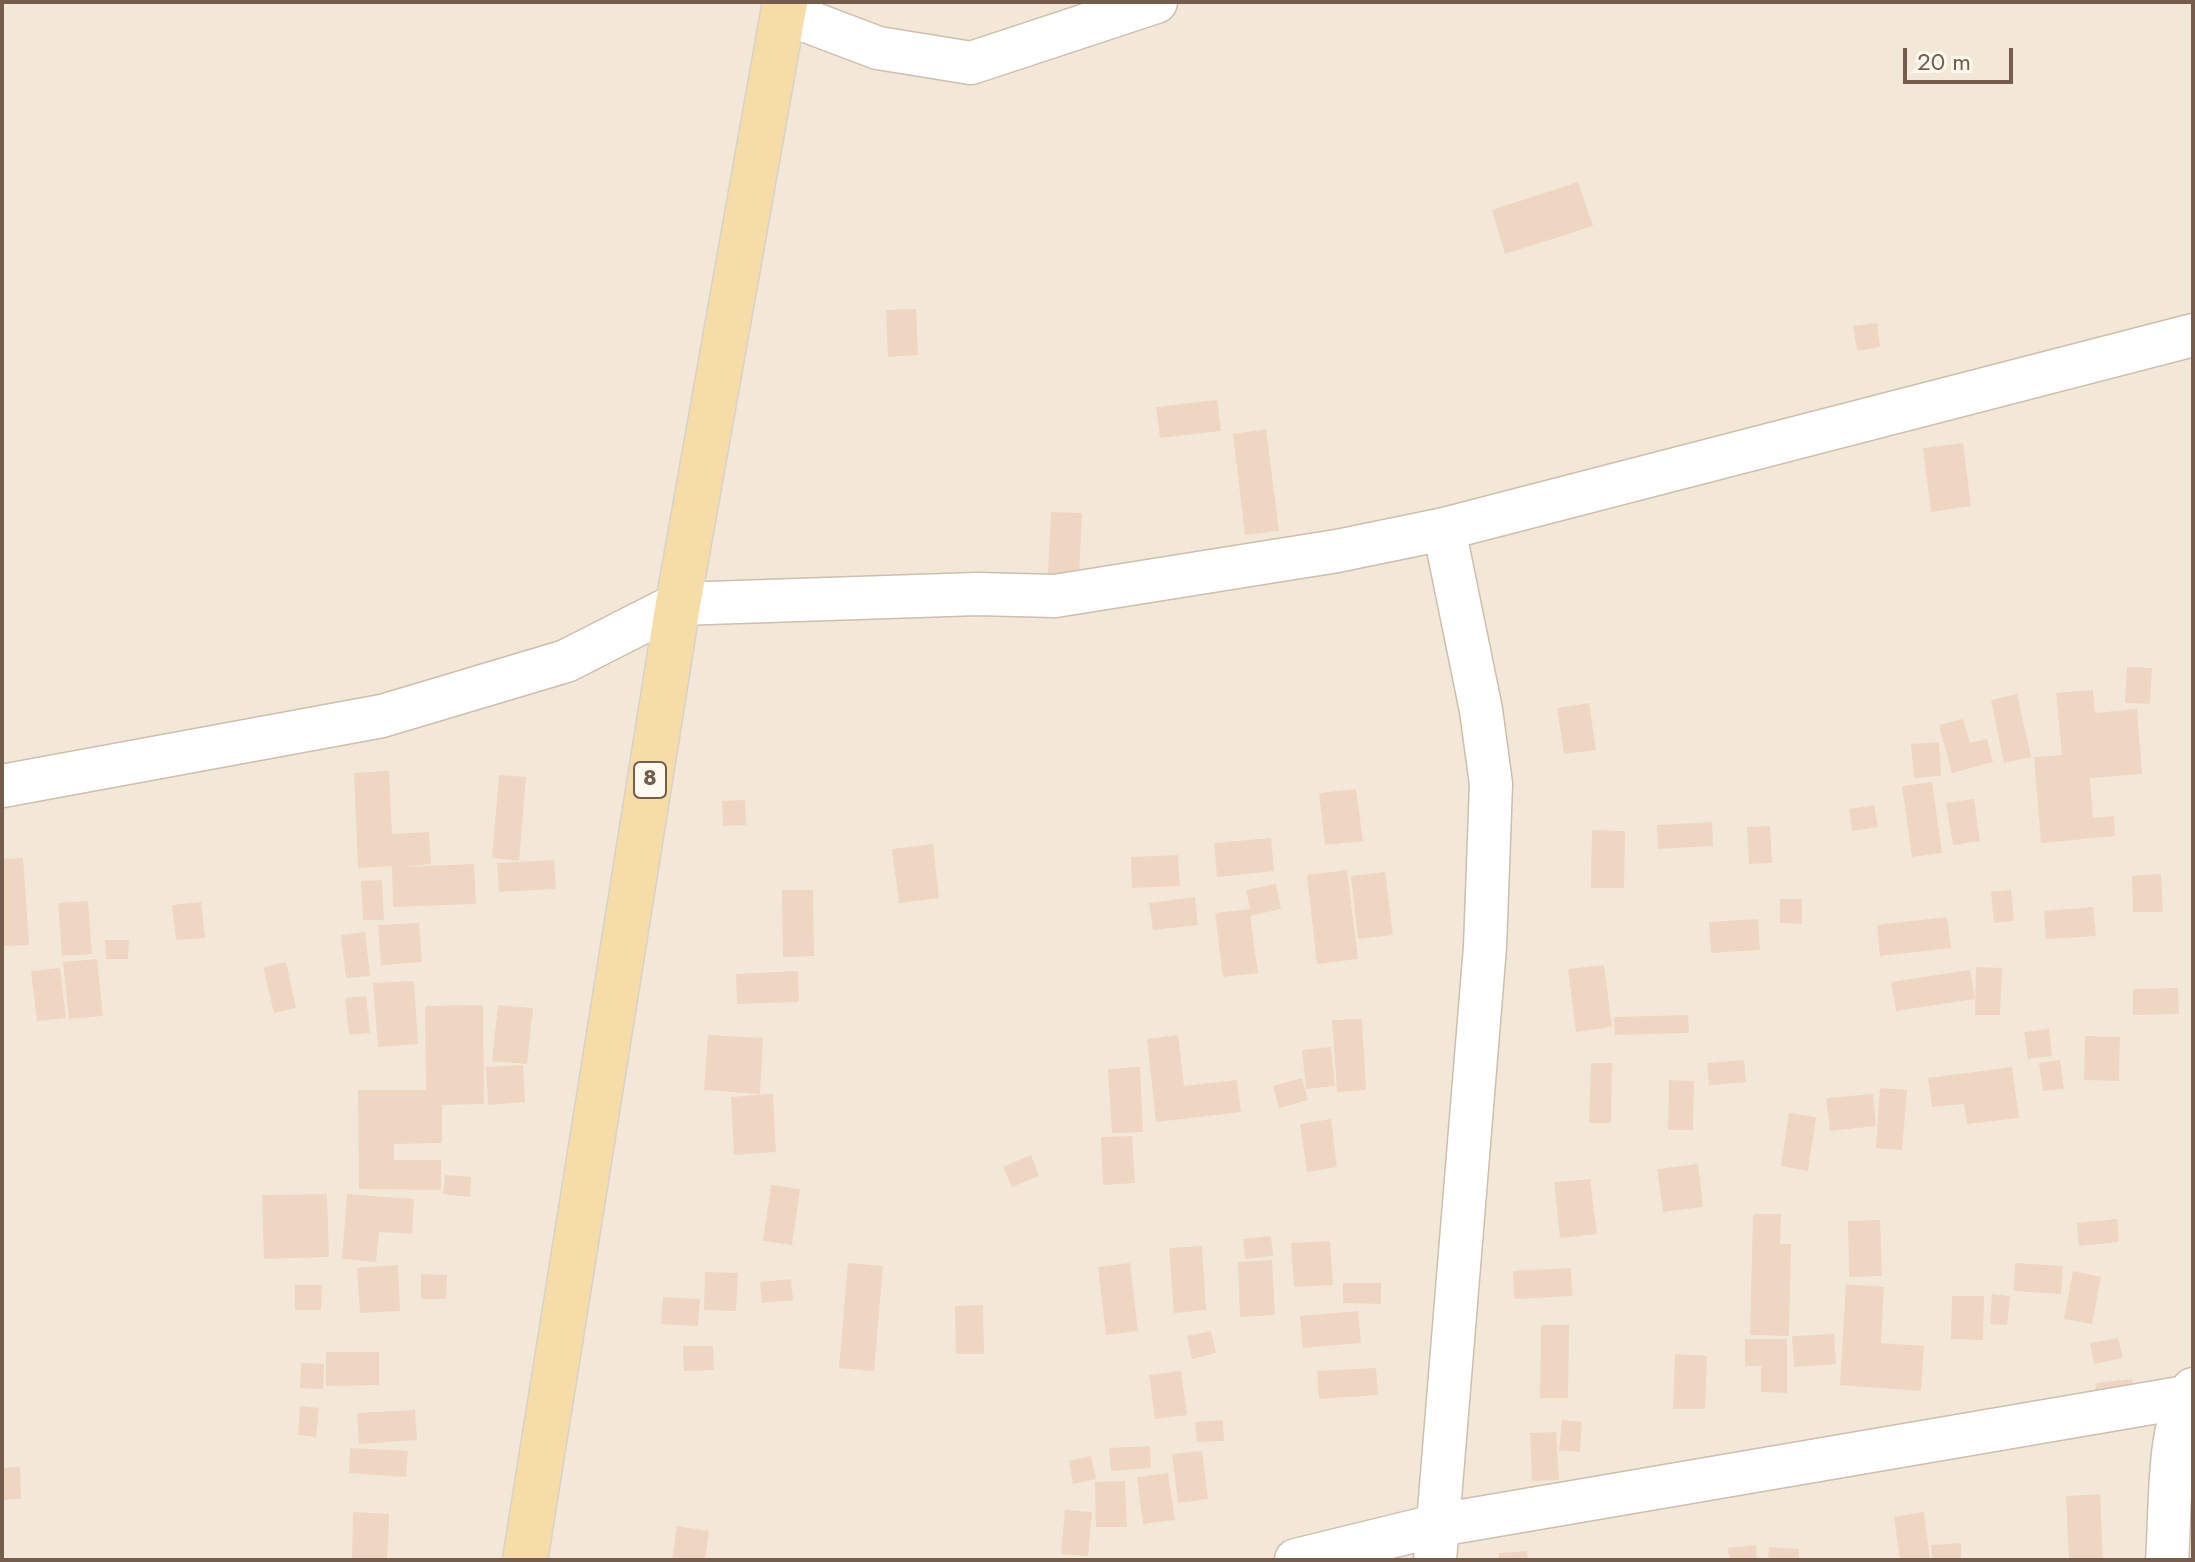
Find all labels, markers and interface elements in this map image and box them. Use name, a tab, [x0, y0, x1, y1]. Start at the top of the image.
scale bar	[1907, 32, 2017, 82]
text: 20 m	[1917, 44, 1971, 79]
road number: 8	[634, 762, 666, 798]

